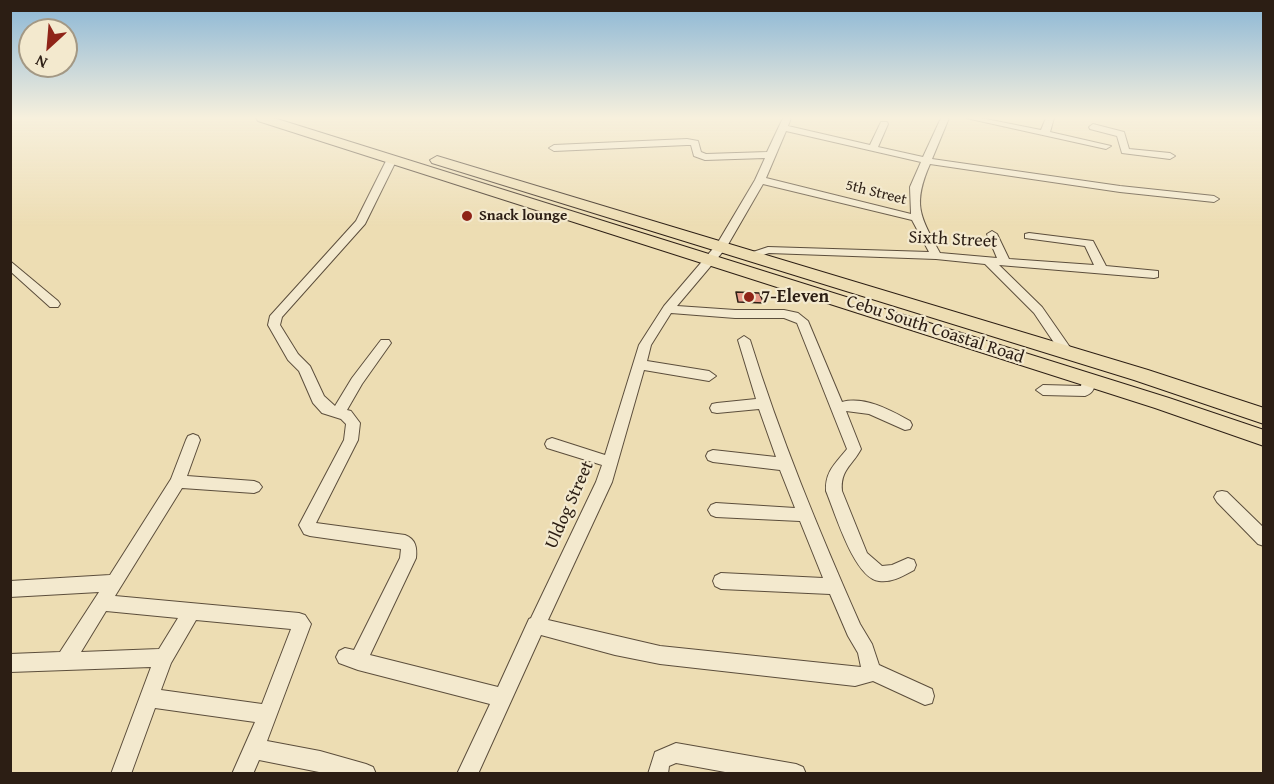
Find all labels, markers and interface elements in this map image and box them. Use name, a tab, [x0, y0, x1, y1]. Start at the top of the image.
north arrow	[18, 18, 78, 78]
text: N	[31, 49, 51, 76]
street label: 5th Street	[844, 177, 908, 209]
place label: Snack lounge	[479, 207, 567, 225]
marker: Snack lounge	[460, 209, 474, 223]
street label: Sixth Street	[908, 227, 998, 253]
place label: 7-Eleven	[761, 286, 829, 308]
marker: 7-Eleven	[742, 290, 756, 304]
street label: Cebu South Coastal Road	[843, 291, 1027, 369]
street label: Uldog Street	[541, 458, 599, 552]

